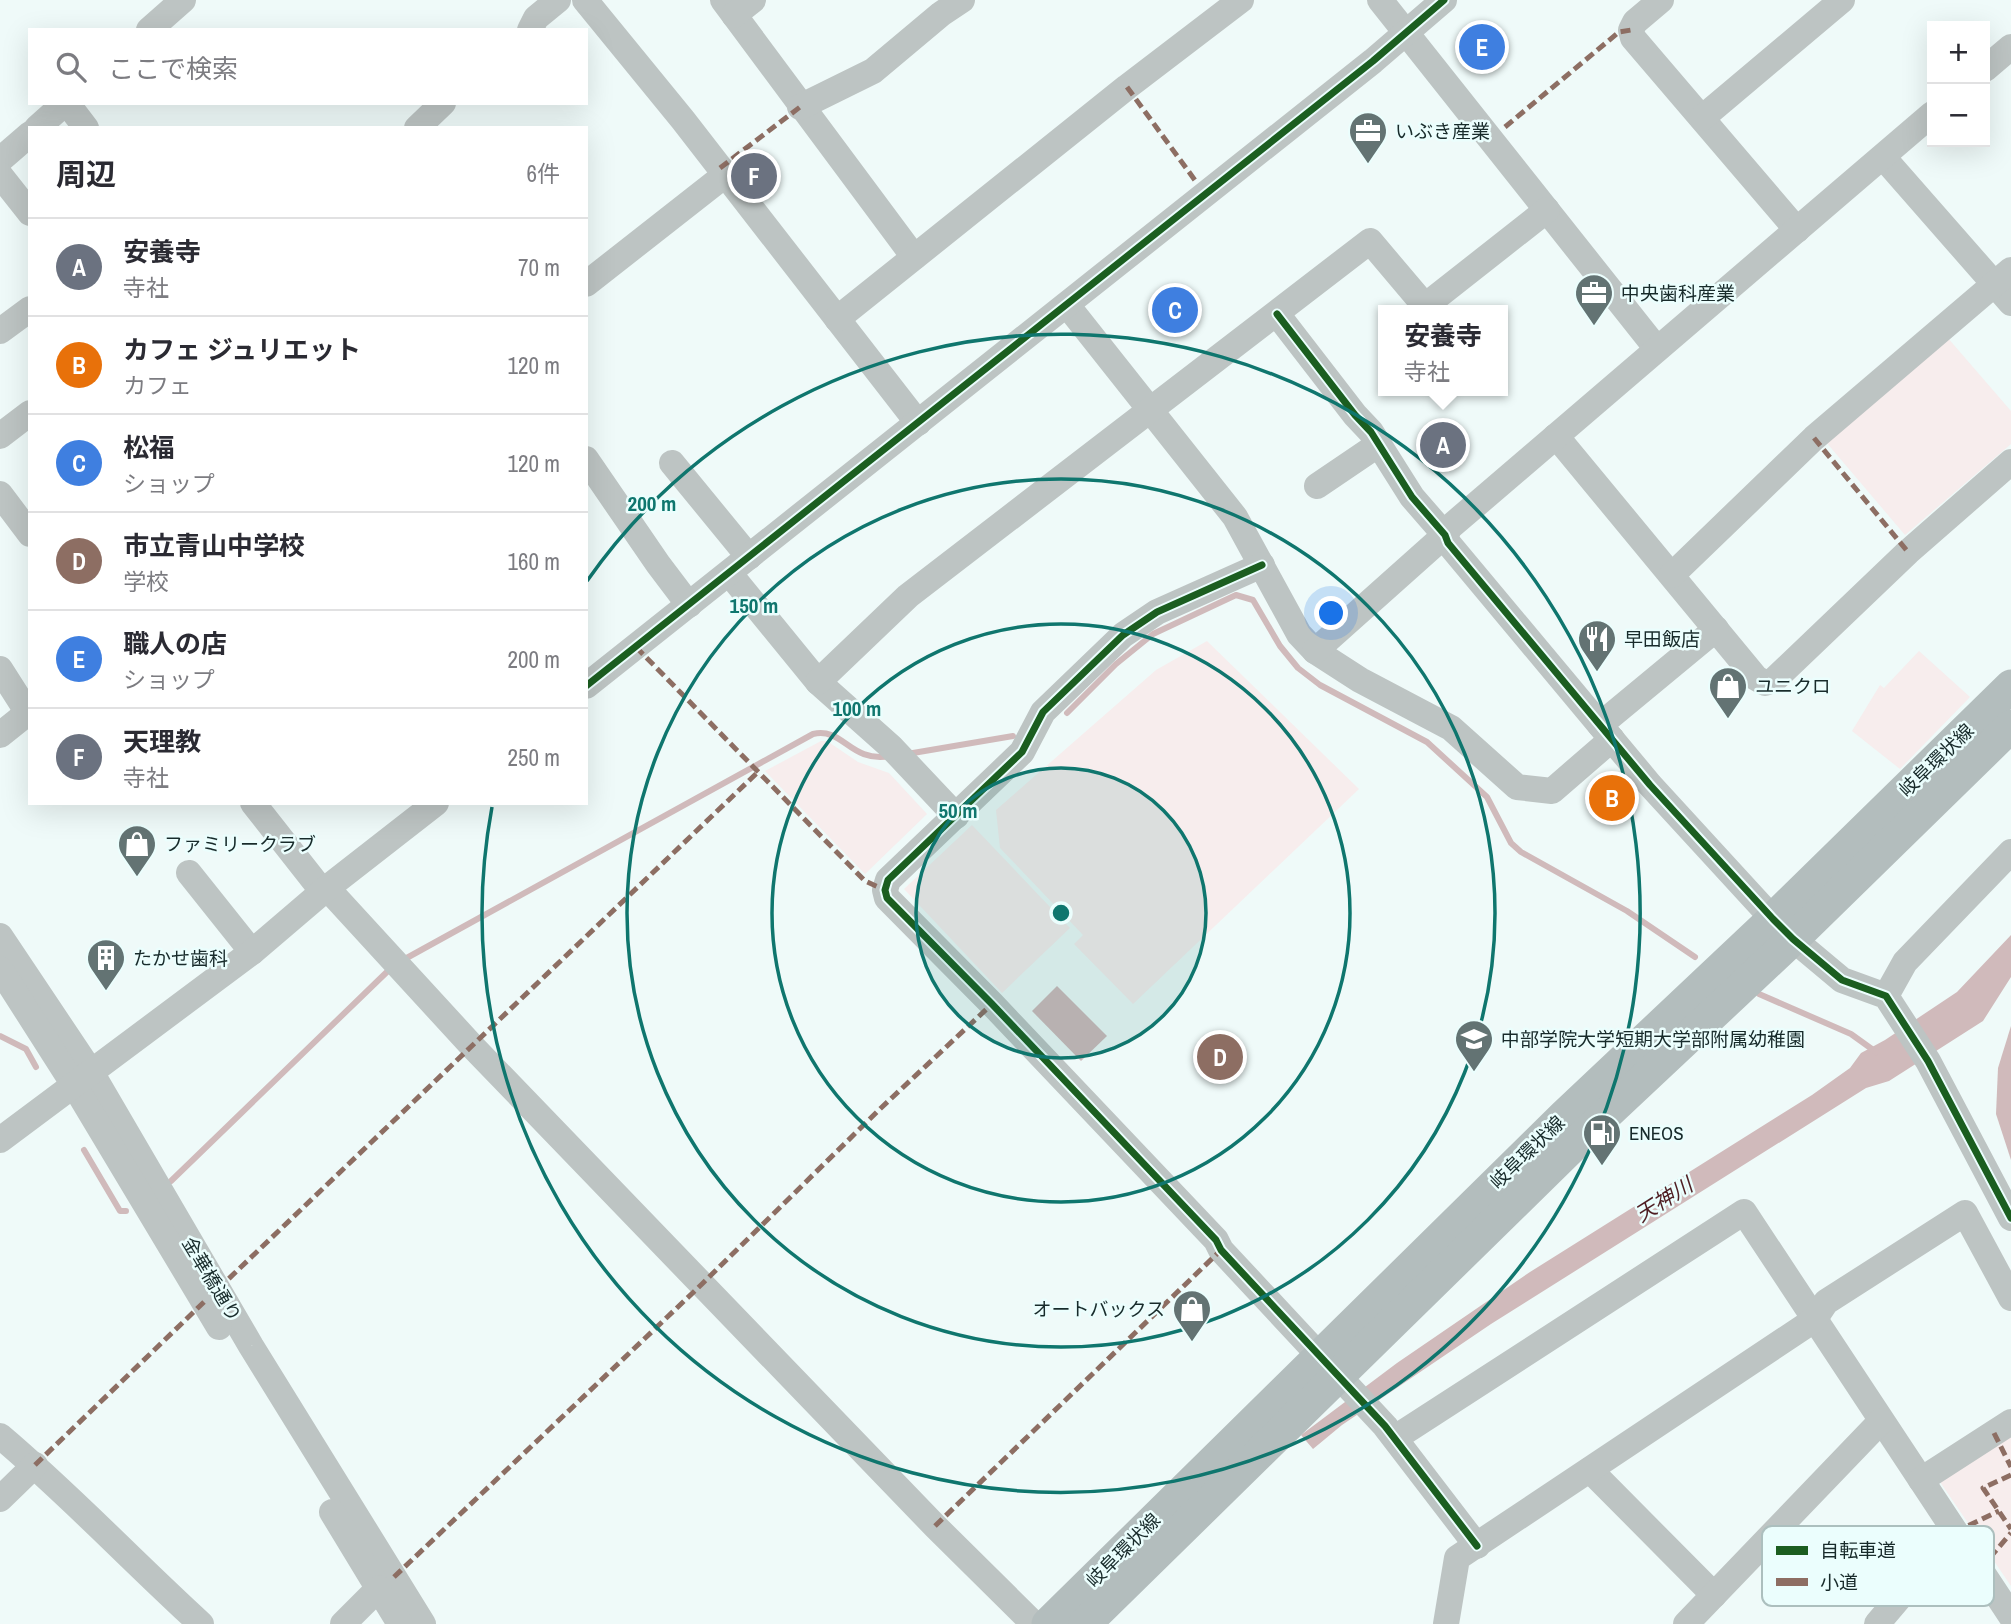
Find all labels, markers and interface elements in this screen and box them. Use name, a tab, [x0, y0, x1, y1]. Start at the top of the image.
pin: E	[1459, 21, 1505, 73]
map controls	[1927, 21, 1990, 147]
button: +	[1927, 21, 1990, 84]
search box	[28, 28, 588, 105]
icon: search	[52, 48, 90, 86]
text: ここで検索	[108, 51, 238, 86]
button: −	[1927, 84, 1990, 147]
office icon: いぶき産業	[1347, 110, 1389, 165]
place label: いぶき産業	[1395, 118, 1490, 144]
pin: F	[731, 150, 777, 202]
text: 周辺	[56, 154, 116, 194]
text: 6件	[527, 158, 560, 189]
text: 安養寺	[123, 234, 201, 269]
text: A	[72, 252, 86, 283]
text: 70 m	[518, 252, 560, 283]
text: 寺社	[123, 272, 169, 303]
office icon: 中央歯科産業	[1573, 272, 1615, 327]
place label: 中央歯科産業	[1621, 280, 1735, 306]
pin: C	[1152, 284, 1198, 336]
popup	[1378, 305, 1508, 396]
text: 安養寺	[1404, 318, 1482, 353]
text: カフェ ジュリエット	[123, 332, 361, 367]
text: B	[72, 350, 86, 381]
text: 120 m	[508, 350, 560, 381]
text: 寺社	[1404, 356, 1450, 387]
text: カフェ	[123, 370, 192, 401]
pin: A	[1420, 419, 1466, 471]
text: 松福	[123, 430, 175, 465]
text: C	[72, 448, 86, 479]
text: 120 m	[508, 448, 560, 479]
text: ショップ	[123, 468, 215, 499]
text: 200 m	[628, 489, 676, 518]
text: 市立青山中学校	[123, 528, 305, 563]
text: D	[72, 546, 86, 577]
text: 160 m	[508, 546, 560, 577]
text: 学校	[123, 566, 169, 597]
text: 150 m	[730, 591, 778, 620]
your location	[1314, 596, 1348, 630]
restaurant icon: 早田飯店	[1576, 618, 1618, 673]
text: 職人の店	[123, 626, 227, 661]
place label: 早田飯店	[1624, 626, 1700, 652]
text: E	[73, 644, 85, 675]
text: 200 m	[508, 644, 560, 675]
text: ショップ	[123, 664, 215, 695]
shop icon: ユニクロ	[1707, 665, 1749, 720]
place label: ユニクロ	[1755, 673, 1831, 699]
text: 100 m	[833, 694, 881, 723]
street label: 岐阜環状線	[1893, 718, 1979, 802]
text: 天理教	[123, 724, 201, 759]
text: F	[73, 742, 85, 773]
text: 250 m	[508, 742, 560, 773]
text: 寺社	[123, 762, 169, 793]
pin: B	[1589, 772, 1635, 824]
text: 50 m	[938, 796, 978, 825]
shop icon: ファミリークラブ	[116, 823, 158, 878]
place label: ファミリークラブ	[164, 831, 316, 857]
centre of rings	[1049, 901, 1073, 925]
building icon: たかせ歯科	[85, 937, 127, 992]
place label: たかせ歯科	[133, 945, 228, 971]
school or university icon: 中部学院大学短期大学部附属幼稚園	[1453, 1018, 1495, 1073]
place label: 中部学院大学短期大学部附属幼稚園	[1501, 1026, 1805, 1052]
pin: D	[1197, 1031, 1243, 1083]
street label: 岐阜環状線	[1484, 1110, 1570, 1194]
fuel station icon: ENEOS	[1581, 1112, 1623, 1167]
place label: ENEOS	[1629, 1120, 1684, 1146]
water label: 天神川	[1629, 1170, 1700, 1229]
street label: 金華橋通り	[176, 1232, 248, 1326]
shop icon: オートバックス	[1171, 1288, 1213, 1343]
place label: オートバックス	[1033, 1296, 1165, 1322]
street label: 岐阜環状線	[1080, 1507, 1166, 1593]
legend	[1762, 1526, 1994, 1606]
text: 自転車道	[1820, 1537, 1896, 1563]
text: 小道	[1820, 1569, 1858, 1595]

